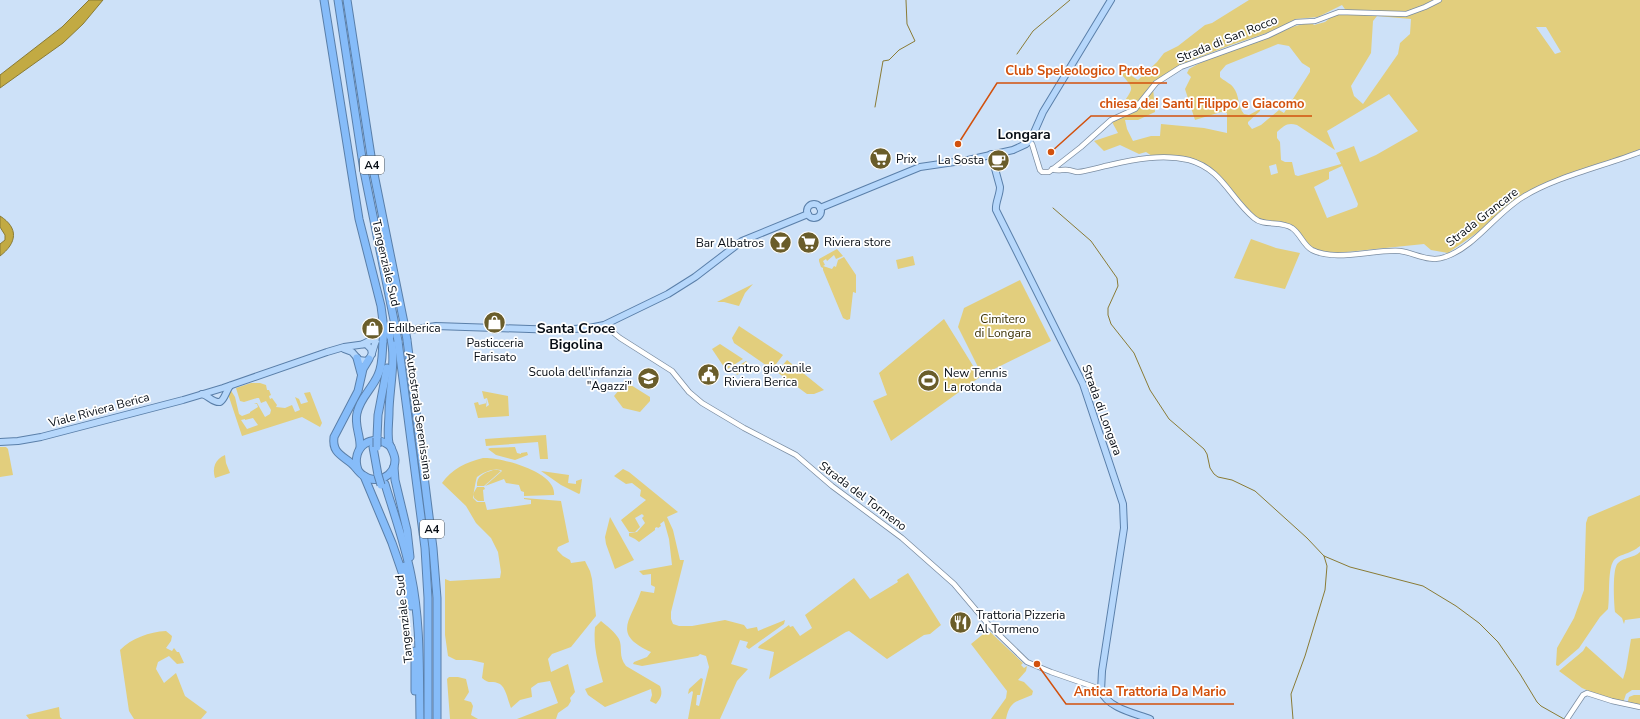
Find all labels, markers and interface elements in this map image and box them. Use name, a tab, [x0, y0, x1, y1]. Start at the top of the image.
street label: Strada di San Rocco	[1174, 11, 1280, 66]
callout: Club Speleologico Proteo	[997, 58, 1167, 83]
text: Club Speleologico Proteo	[1005, 62, 1159, 80]
callout: chiesa dei Santi Filippo e Giacomo	[1091, 91, 1312, 116]
text: chiesa dei Santi Filippo e Giacomo	[1099, 95, 1305, 113]
district label: Longara	[997, 125, 1051, 144]
supermarket icon: Prix	[867, 146, 893, 172]
cafe icon: La Sosta	[986, 147, 1012, 173]
place label: Prix	[896, 151, 918, 167]
place label: La Sosta	[938, 152, 984, 168]
road number: A4	[360, 156, 384, 174]
street label: Strada Grancare	[1443, 184, 1521, 250]
street label: Tangenziale Sud	[368, 218, 404, 308]
supermarket icon: Riviera store	[796, 229, 822, 255]
bar icon: Bar Albatros	[767, 230, 793, 256]
place label: Riviera store	[824, 234, 891, 250]
place label: Bar Albatros	[696, 235, 764, 251]
shop icon: Pasticceria Farisato	[482, 309, 508, 335]
park label: Cimitero di Longara	[975, 311, 1031, 341]
shop icon: Edilberica	[359, 315, 385, 341]
district label: Santa Croce Bigolina	[537, 319, 616, 354]
place label: Edilberica	[388, 320, 441, 336]
place label: Pasticceria Farisato	[466, 335, 524, 365]
street label: Autostrada Serenissima	[402, 351, 436, 481]
place label: Centro giovanile Riviera Berica	[724, 360, 811, 390]
public building icon: Centro giovanile Riviera Berica	[695, 362, 721, 388]
street label: Strada di Longara	[1078, 362, 1126, 458]
place label: Scuola dell'infanzia "Agazzi"	[529, 364, 632, 394]
place label: New Tennis La rotonda	[944, 365, 1007, 395]
school or university icon: Scuola dell'infanzia "Agazzi"	[635, 366, 661, 392]
sports icon: New Tennis La rotonda	[915, 367, 941, 393]
street label: Viale Riviera Berica	[46, 389, 151, 431]
street label: Strada del Tormeno	[816, 458, 910, 534]
road number: A4	[420, 520, 444, 538]
street label: Tangenziale Sud	[391, 574, 417, 664]
place label: Trattoria Pizzeria Al Tormeno	[976, 607, 1065, 637]
restaurant icon: Trattoria Pizzeria Al Tormeno	[947, 609, 973, 635]
callout: Antica Trattoria Da Mario	[1066, 679, 1234, 704]
text: Antica Trattoria Da Mario	[1074, 683, 1226, 701]

